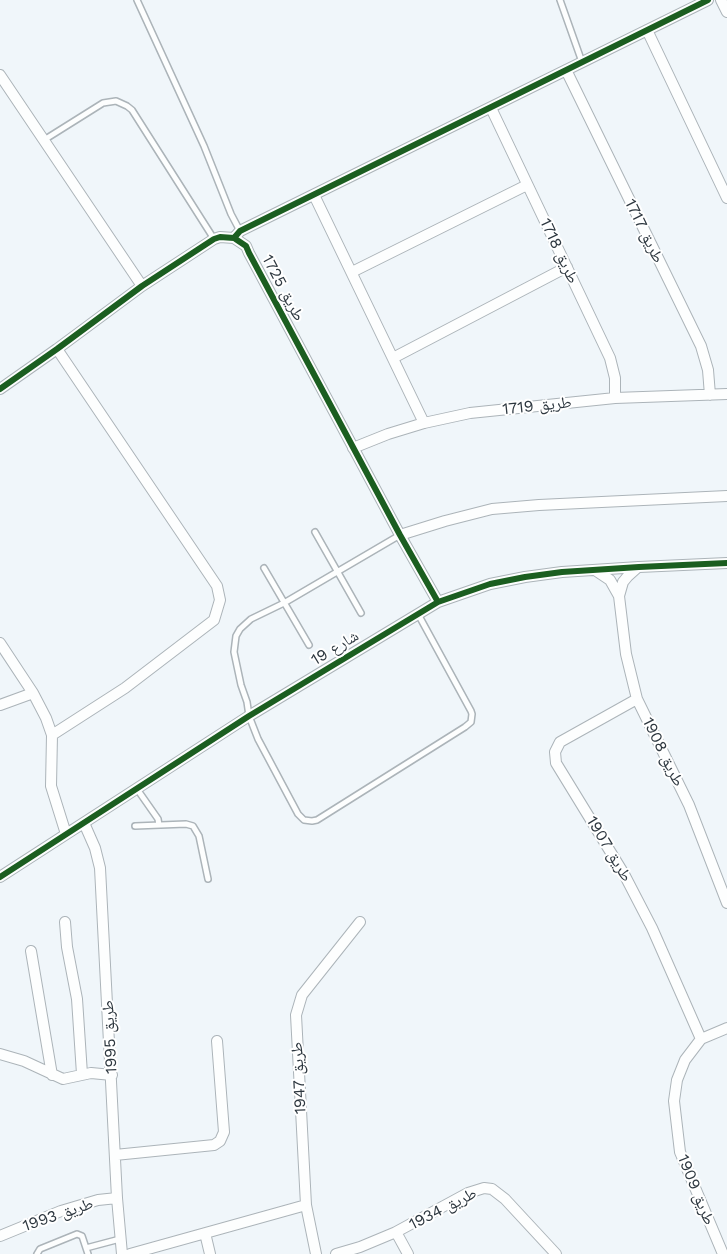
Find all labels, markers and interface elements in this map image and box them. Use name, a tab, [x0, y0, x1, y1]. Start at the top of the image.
street label: طريق 1717	[620, 196, 668, 266]
street label: طريق 1718	[536, 215, 582, 287]
street label: طريق 1725	[258, 252, 308, 324]
street label: طريق 1719	[501, 393, 573, 419]
street label: شارع 19	[308, 626, 362, 670]
street label: طريق 1908	[638, 714, 688, 790]
street label: طريق 1907	[582, 813, 636, 885]
street label: طريق 1995	[98, 1000, 122, 1074]
street label: طريق 1947	[288, 1041, 310, 1115]
street label: طريق 1909	[673, 1152, 719, 1228]
street label: طريق 1934	[406, 1184, 480, 1234]
street label: طريق 1993	[20, 1194, 96, 1236]

